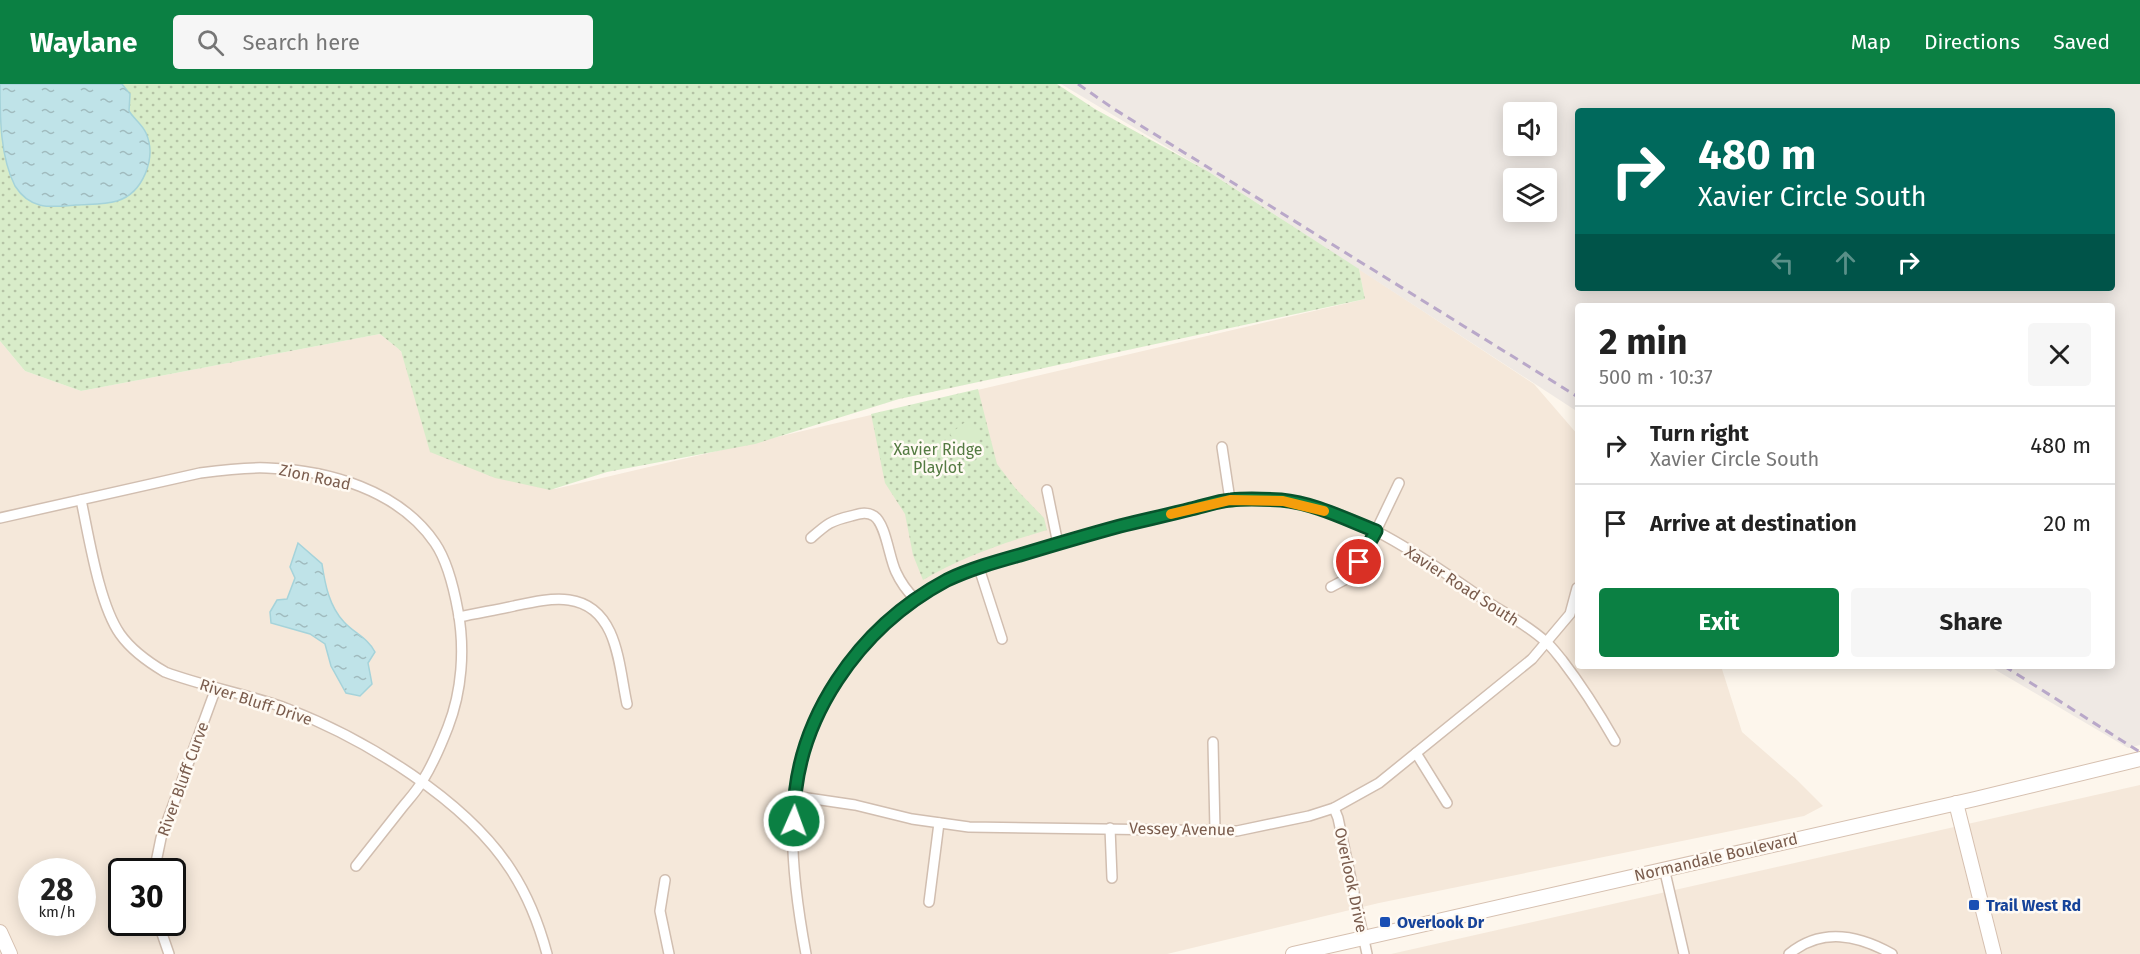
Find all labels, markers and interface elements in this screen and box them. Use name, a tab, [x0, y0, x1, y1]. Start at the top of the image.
search box	[173, 15, 593, 69]
text: Waylane	[30, 26, 137, 59]
icon: search	[194, 26, 227, 59]
text: Search here	[242, 29, 360, 56]
text: Map	[1851, 29, 1891, 55]
text: Directions	[1924, 29, 2020, 55]
text: Saved	[2053, 29, 2110, 55]
map controls	[1503, 102, 1557, 222]
button: sound	[1503, 102, 1557, 156]
text: 480 m	[1698, 130, 1816, 180]
icon: right	[1599, 132, 1677, 210]
button: layers	[1503, 168, 1557, 222]
text: Xavier Circle South	[1698, 181, 1927, 213]
icon: left	[1766, 246, 1799, 279]
icon: ahead	[1829, 246, 1862, 279]
icon: right	[1892, 246, 1925, 279]
text: 2 min	[1599, 320, 1688, 364]
button: close	[2028, 323, 2091, 386]
text: 500 m · 10:37	[1599, 365, 1713, 389]
text: Turn right	[1650, 420, 1749, 447]
icon: right	[1599, 429, 1632, 462]
text: 480 m	[2030, 432, 2091, 459]
park label: Xavier Ridge Playlot	[893, 440, 983, 477]
text: Xavier Circle South	[1650, 447, 1819, 471]
street label: Zion Road	[277, 460, 353, 494]
icon: arrive	[1599, 507, 1632, 540]
text: Arrive at destination	[1650, 510, 1857, 537]
text: 20 m	[2043, 510, 2091, 537]
pin	[1333, 536, 1384, 587]
street label: Xavier Road South	[1401, 542, 1523, 630]
icon: arrive	[1342, 545, 1375, 578]
button: Exit	[1599, 588, 1839, 657]
button: Share	[1851, 588, 2091, 657]
street label: River Bluff Drive	[197, 675, 315, 729]
street label: River Bluff Curve	[153, 719, 213, 839]
position arrow	[762, 789, 826, 853]
street label: Vessey Avenue	[1129, 819, 1235, 839]
street label: Overlook Drive	[1331, 826, 1371, 934]
street label: Normandale Boulevard	[1632, 829, 1800, 885]
speed limit sign: 30	[108, 858, 186, 936]
text: 28	[41, 872, 73, 908]
place label: Trail West Rd	[1986, 896, 2081, 915]
marker: Trail West Rd	[1967, 898, 1981, 912]
text: km/h	[38, 903, 76, 921]
place label: Overlook Dr	[1397, 913, 1485, 932]
marker: Overlook Dr	[1378, 915, 1392, 929]

